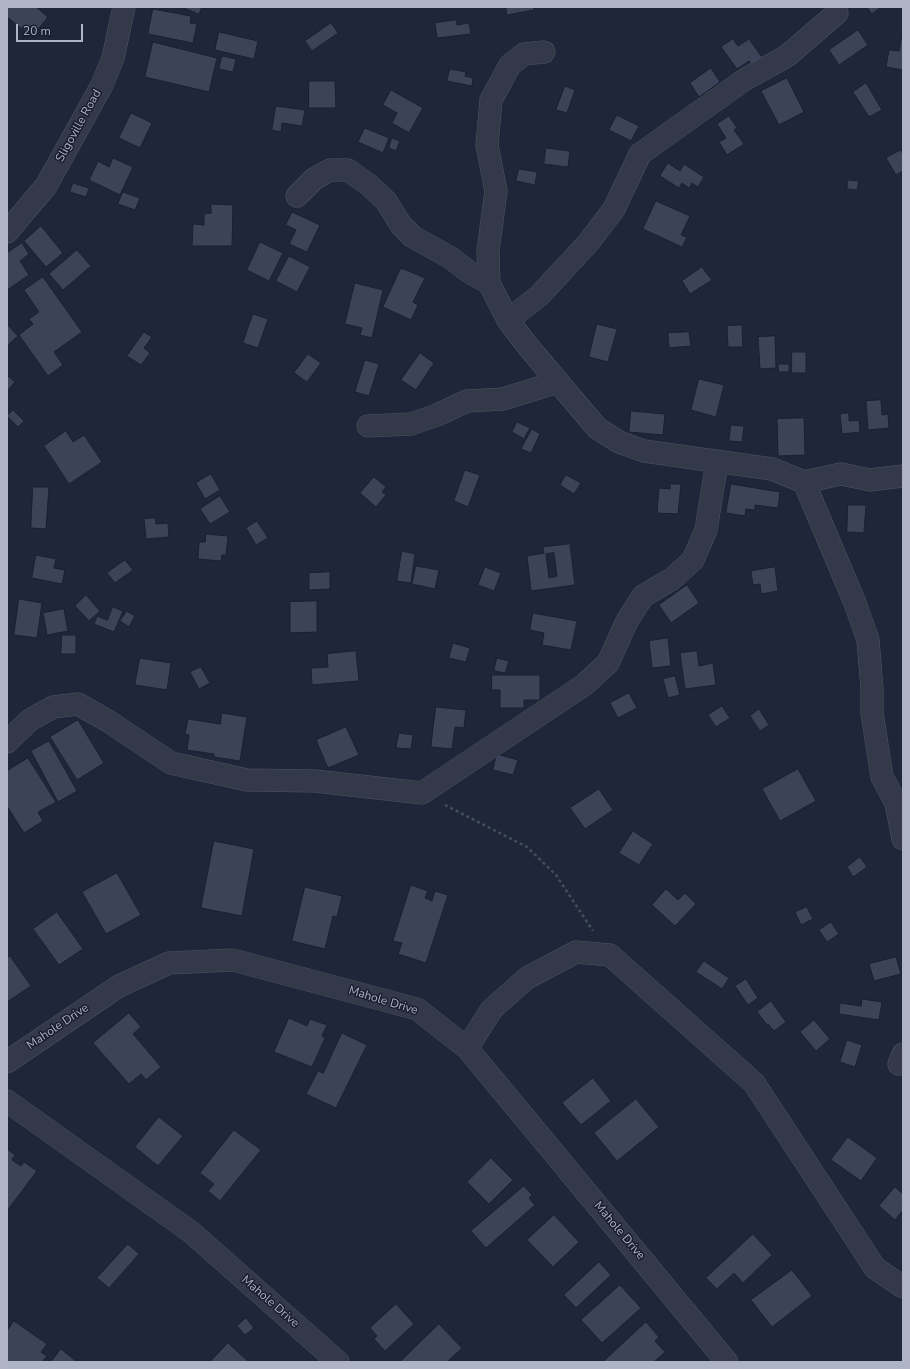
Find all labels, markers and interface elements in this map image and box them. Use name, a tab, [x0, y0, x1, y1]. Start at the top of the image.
scale bar	[18, 16, 85, 42]
text: 20 m	[23, 23, 51, 39]
street label: Sligoville Road	[53, 87, 105, 165]
street label: Mahole Drive	[347, 984, 419, 1018]
street label: Mahole Drive	[24, 1001, 92, 1053]
street label: Mahole Drive	[590, 1199, 648, 1263]
street label: Mahole Drive	[238, 1273, 302, 1331]

